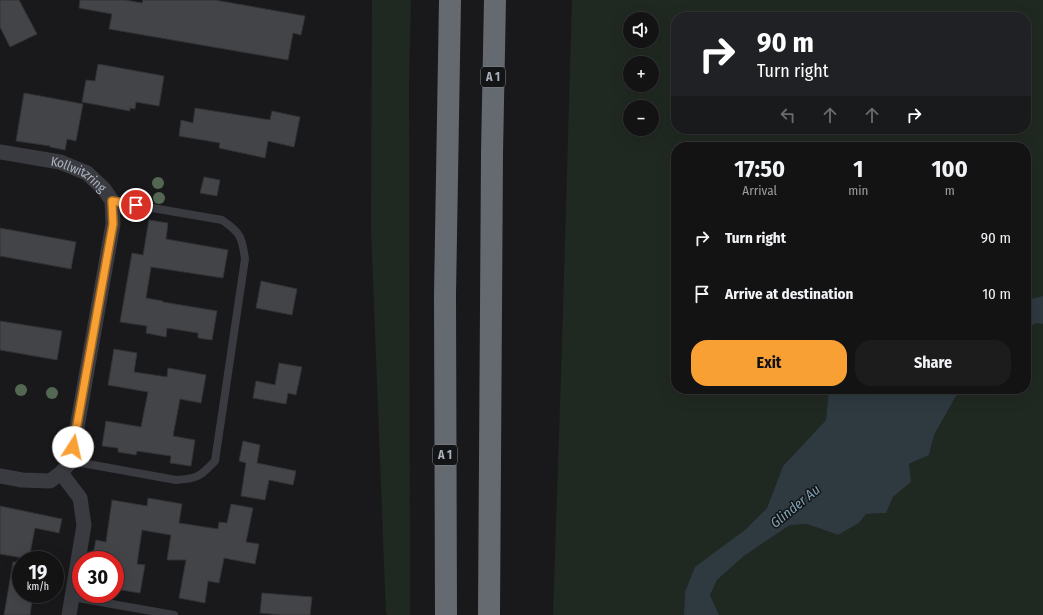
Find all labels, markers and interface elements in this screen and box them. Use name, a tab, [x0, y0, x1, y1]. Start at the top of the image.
map controls	[623, 12, 659, 136]
button: sound	[623, 12, 659, 48]
text: 90 m	[757, 26, 814, 59]
icon: right	[691, 28, 743, 80]
button: +	[623, 56, 659, 92]
text: Turn right	[757, 60, 829, 82]
road number: A 1	[481, 67, 505, 87]
button: −	[623, 100, 659, 136]
icon: left	[777, 104, 799, 126]
icon: ahead	[819, 104, 841, 126]
icon: ahead	[861, 104, 883, 126]
icon: right	[903, 104, 925, 126]
street label: Kollwitzring	[50, 154, 110, 196]
text: 17:50	[734, 155, 785, 183]
text: 1	[853, 155, 863, 183]
text: 100	[931, 155, 968, 183]
text: Arrival	[742, 183, 777, 198]
text: min	[848, 183, 868, 198]
text: m	[945, 183, 955, 198]
pin	[119, 188, 153, 222]
icon: arrive	[125, 194, 147, 216]
icon: right	[691, 227, 713, 249]
text: Turn right	[725, 229, 786, 247]
text: 90 m	[981, 229, 1011, 247]
icon: arrive	[691, 283, 713, 305]
text: Arrive at destination	[725, 285, 853, 303]
text: 10 m	[982, 285, 1011, 303]
button: Exit	[691, 340, 847, 386]
button: Share	[855, 340, 1011, 386]
position arrow	[52, 426, 94, 468]
road number: A 1	[433, 445, 457, 465]
water label: Glinder Au	[767, 481, 824, 532]
speed limit sign: 30	[72, 551, 124, 603]
text: 19	[29, 560, 47, 584]
text: km/h	[27, 581, 49, 593]

